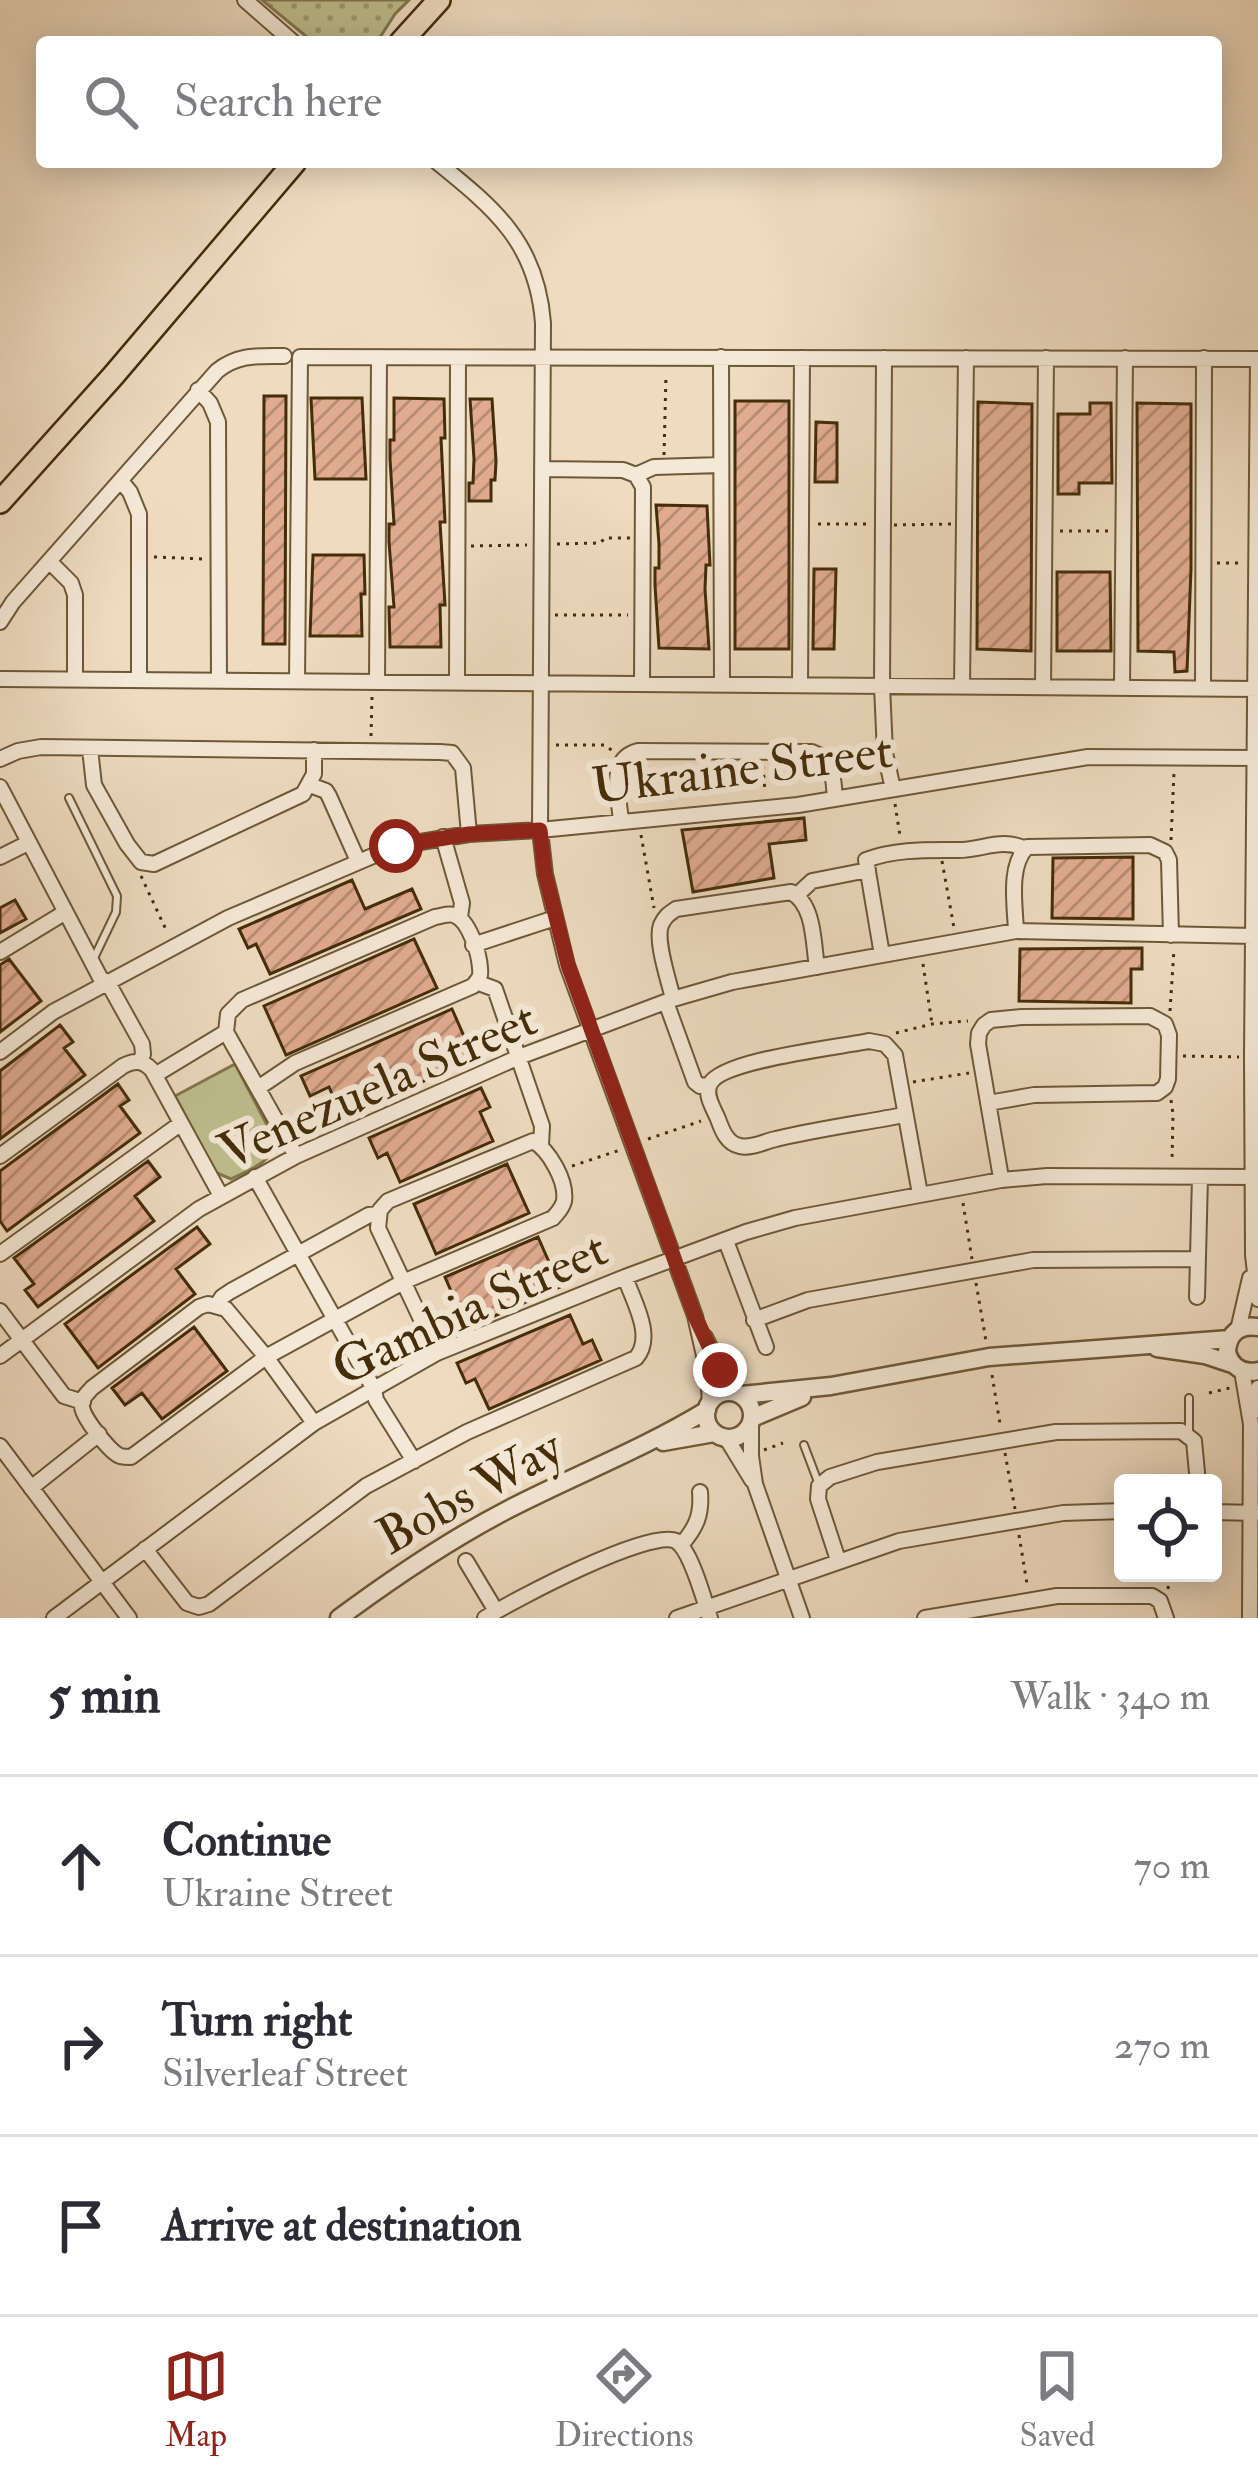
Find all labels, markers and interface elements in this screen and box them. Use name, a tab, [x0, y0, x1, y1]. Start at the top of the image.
search box	[36, 36, 1222, 168]
icon: search	[78, 69, 144, 135]
text: Search here	[174, 74, 382, 130]
street label: Ukraine Street	[588, 719, 896, 819]
route start	[369, 819, 423, 873]
street label: Venezuela Street	[209, 987, 547, 1184]
street label: Gambia Street	[322, 1217, 618, 1400]
route end	[693, 1343, 747, 1397]
street label: Bobs Way	[366, 1415, 575, 1570]
map controls	[1114, 1474, 1222, 1582]
button: locate	[1114, 1474, 1222, 1582]
text: 5 min	[48, 1664, 161, 1728]
text: Walk · 340 m	[1011, 1672, 1210, 1721]
text: Continue	[162, 1813, 331, 1869]
icon: ahead	[48, 1833, 114, 1899]
text: 70 m	[1134, 1841, 1210, 1890]
text: Ukraine Street	[162, 1869, 393, 1918]
text: Turn right	[162, 1993, 352, 2049]
icon: right	[48, 2013, 114, 2079]
text: 270 m	[1114, 2021, 1210, 2070]
text: Silverleaf Street	[162, 2049, 408, 2098]
icon: arrive	[48, 2193, 114, 2259]
text: Arrive at destination	[162, 2198, 522, 2254]
tab: Map	[163, 2343, 229, 2456]
tab: Directions	[555, 2343, 694, 2456]
tab: Saved	[1020, 2343, 1095, 2456]

